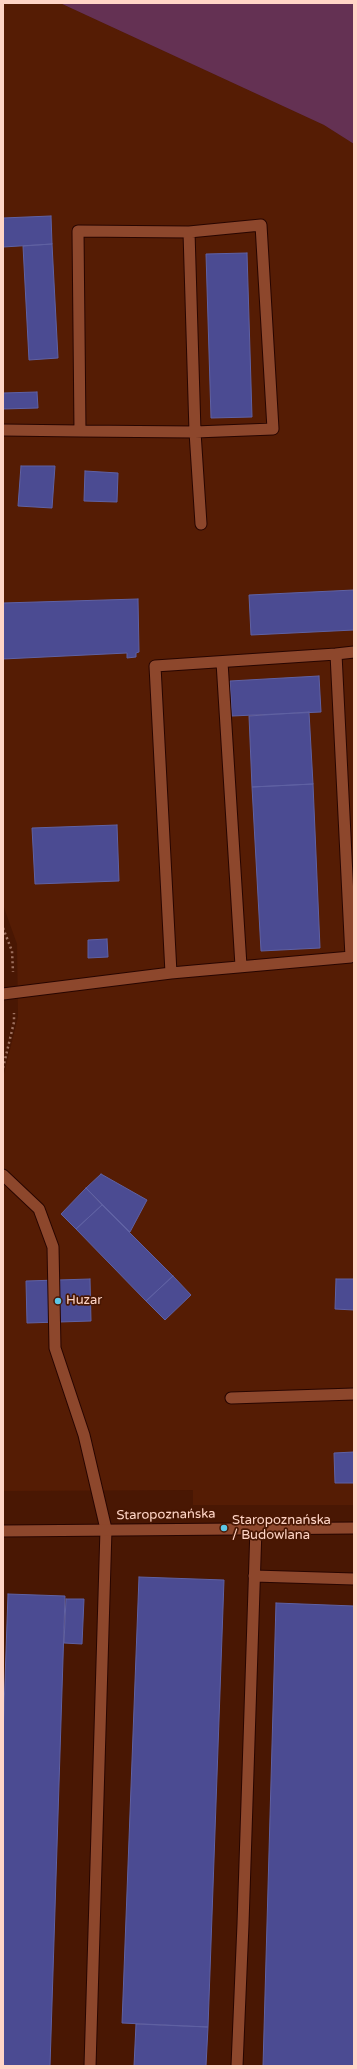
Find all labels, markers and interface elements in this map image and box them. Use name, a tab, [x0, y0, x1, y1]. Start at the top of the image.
place label: Huzar	[66, 1293, 102, 1309]
marker: Huzar	[53, 1296, 63, 1306]
street label: Staropoznańska	[116, 1506, 216, 1524]
place label: Staropoznańska / Budowlana	[232, 1513, 331, 1544]
marker: Staropoznańska / Budowlana	[219, 1523, 229, 1533]

